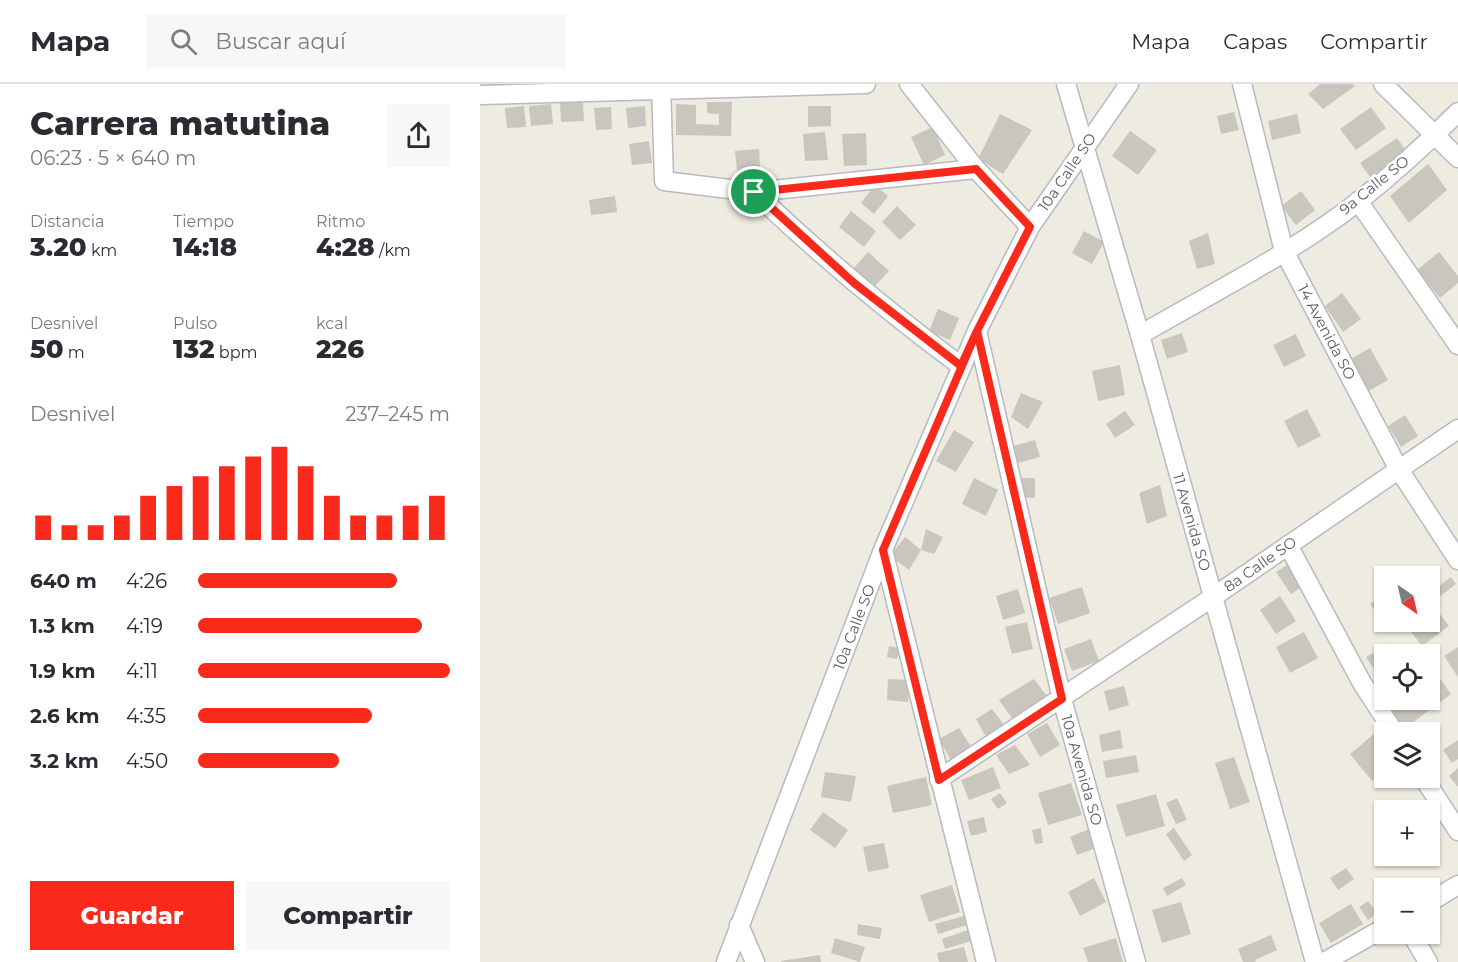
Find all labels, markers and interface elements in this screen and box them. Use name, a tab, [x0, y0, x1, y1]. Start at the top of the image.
search box	[146, 14, 566, 68]
text: Mapa	[30, 24, 110, 58]
icon: search	[167, 25, 200, 58]
text: Buscar aquí	[215, 28, 346, 55]
text: Mapa	[1131, 29, 1190, 54]
text: Capas	[1223, 29, 1287, 54]
text: Compartir	[1320, 29, 1428, 54]
text: Carrera matutina	[30, 103, 330, 143]
button: share	[387, 104, 450, 167]
street label: 10a Calle SO	[1034, 129, 1100, 215]
text: 06:23 · 5 × 640 m	[30, 146, 196, 170]
street label: 9a Calle SO	[1335, 151, 1413, 219]
pin	[728, 166, 779, 217]
icon: arrive	[737, 175, 770, 208]
text: Distancia	[30, 212, 104, 231]
text: Tiempo	[173, 212, 234, 231]
text: Ritmo	[316, 212, 365, 231]
text: 3.20	[30, 231, 87, 263]
text: 14:18	[173, 231, 237, 263]
text: 4:28	[316, 231, 375, 263]
text: km	[87, 241, 117, 260]
text: /km	[375, 241, 411, 260]
street label: 14 Avenida SO	[1294, 281, 1360, 383]
text: Desnivel	[30, 314, 98, 333]
text: Pulso	[173, 314, 217, 333]
text: kcal	[316, 314, 348, 333]
text: 50	[30, 333, 64, 365]
text: 132	[173, 333, 215, 365]
text: 226	[316, 333, 364, 365]
text: m	[64, 343, 85, 362]
text: bpm	[215, 343, 258, 362]
text: Desnivel	[30, 402, 115, 426]
text: 237–245 m	[345, 402, 450, 426]
street label: 11 Avenida SO	[1169, 471, 1215, 573]
street label: 8a Calle SO	[1220, 532, 1300, 596]
north arrow	[1374, 566, 1440, 632]
map controls	[1374, 566, 1440, 944]
text: 640 m	[30, 569, 97, 593]
text: 4:26	[126, 569, 167, 593]
street label: 10a Calle SO	[829, 581, 879, 673]
text: 1.3 km	[30, 614, 95, 638]
text: 4:19	[126, 614, 163, 638]
button: locate	[1374, 644, 1440, 710]
text: 1.9 km	[30, 659, 96, 683]
text: 4:11	[126, 659, 158, 683]
text: 2.6 km	[30, 704, 99, 728]
text: 4:35	[126, 704, 166, 728]
street label: 10a Avenida SO	[1057, 712, 1107, 828]
button: layers	[1374, 722, 1440, 788]
text: 3.2 km	[30, 749, 99, 773]
text: 4:50	[126, 749, 168, 773]
button: +	[1374, 800, 1440, 866]
button: −	[1374, 878, 1440, 944]
button: Guardar	[30, 881, 234, 950]
button: Compartir	[246, 881, 450, 950]

